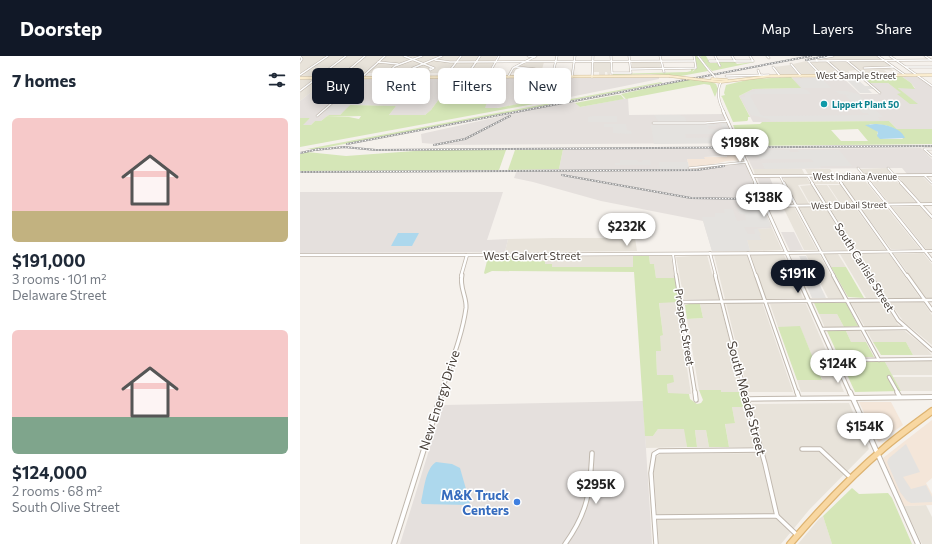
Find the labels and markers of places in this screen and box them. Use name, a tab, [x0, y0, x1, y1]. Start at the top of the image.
marker: Lippert Plant 50	[819, 99, 829, 109]
place label: Lippert Plant 50	[832, 99, 899, 110]
pin: $198K	[712, 129, 768, 163]
pin: $138K	[736, 184, 792, 218]
pin: $232K	[599, 213, 655, 247]
pin: $191K	[770, 260, 826, 294]
pin: $124K	[810, 350, 866, 384]
pin: $154K	[837, 413, 893, 447]
pin: $295K	[568, 471, 624, 505]
place label: M&K Truck Centers	[441, 487, 510, 518]
marker: M&K Truck Centers	[512, 497, 522, 507]

